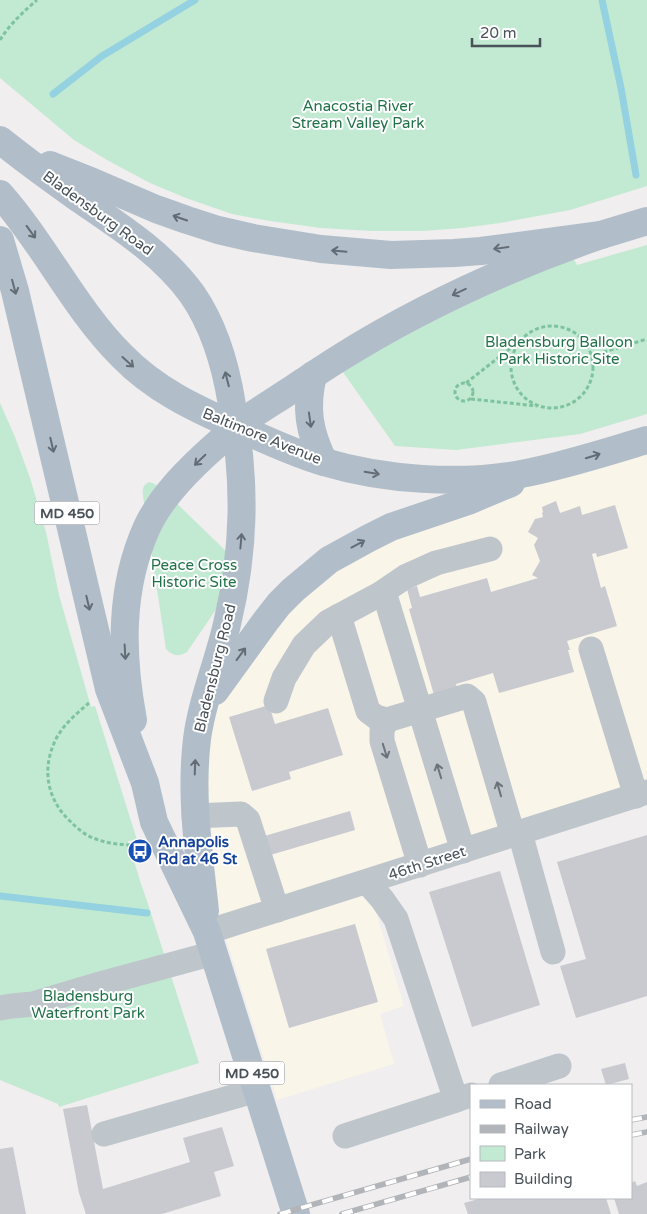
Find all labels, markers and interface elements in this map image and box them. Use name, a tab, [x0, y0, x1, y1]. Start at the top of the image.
scale bar	[472, 15, 540, 47]
text: 20 m	[480, 24, 517, 42]
park label: Anacostia River Stream Valley Park	[292, 97, 424, 132]
street label: Bladensburg Road	[39, 167, 157, 259]
one-way arrow	[173, 213, 188, 222]
one-way arrow	[25, 225, 36, 238]
one-way arrow	[493, 243, 509, 253]
one-way arrow	[331, 246, 347, 255]
one-way arrow	[10, 278, 20, 294]
one-way arrow	[451, 288, 466, 298]
park label: Bladensburg Balloon Park Historic Site	[485, 333, 633, 368]
one-way arrow	[121, 356, 134, 368]
one-way arrow	[222, 371, 231, 387]
street label: Baltimore Avenue	[200, 404, 324, 468]
one-way arrow	[305, 411, 315, 427]
one-way arrow	[48, 436, 57, 452]
one-way arrow	[584, 451, 600, 461]
one-way arrow	[195, 453, 207, 465]
one-way arrow	[363, 468, 379, 478]
road number: MD 450	[34, 502, 100, 524]
one-way arrow	[236, 534, 245, 550]
one-way arrow	[350, 538, 364, 548]
park label: Peace Cross Historic Site	[151, 556, 237, 591]
one-way arrow	[84, 594, 93, 610]
street label: Bladensburg Road	[190, 602, 240, 734]
one-way arrow	[120, 644, 129, 660]
one-way arrow	[236, 648, 247, 661]
one-way arrow	[380, 742, 390, 758]
one-way arrow	[190, 759, 199, 775]
one-way arrow	[433, 763, 443, 779]
one-way arrow	[494, 781, 504, 797]
place label: Annapolis Rd at 46 St	[158, 833, 238, 868]
bus stop icon: Annapolis Rd at 46 St	[127, 838, 153, 864]
street label: 46th Street	[386, 842, 468, 884]
park label: Bladensburg Waterfront Park	[31, 987, 145, 1022]
road number: MD 450	[220, 1062, 284, 1084]
legend	[470, 1084, 632, 1199]
text: Road	[514, 1095, 552, 1113]
text: Railway	[514, 1120, 569, 1138]
text: Park	[514, 1145, 546, 1163]
text: Building	[514, 1170, 573, 1188]

